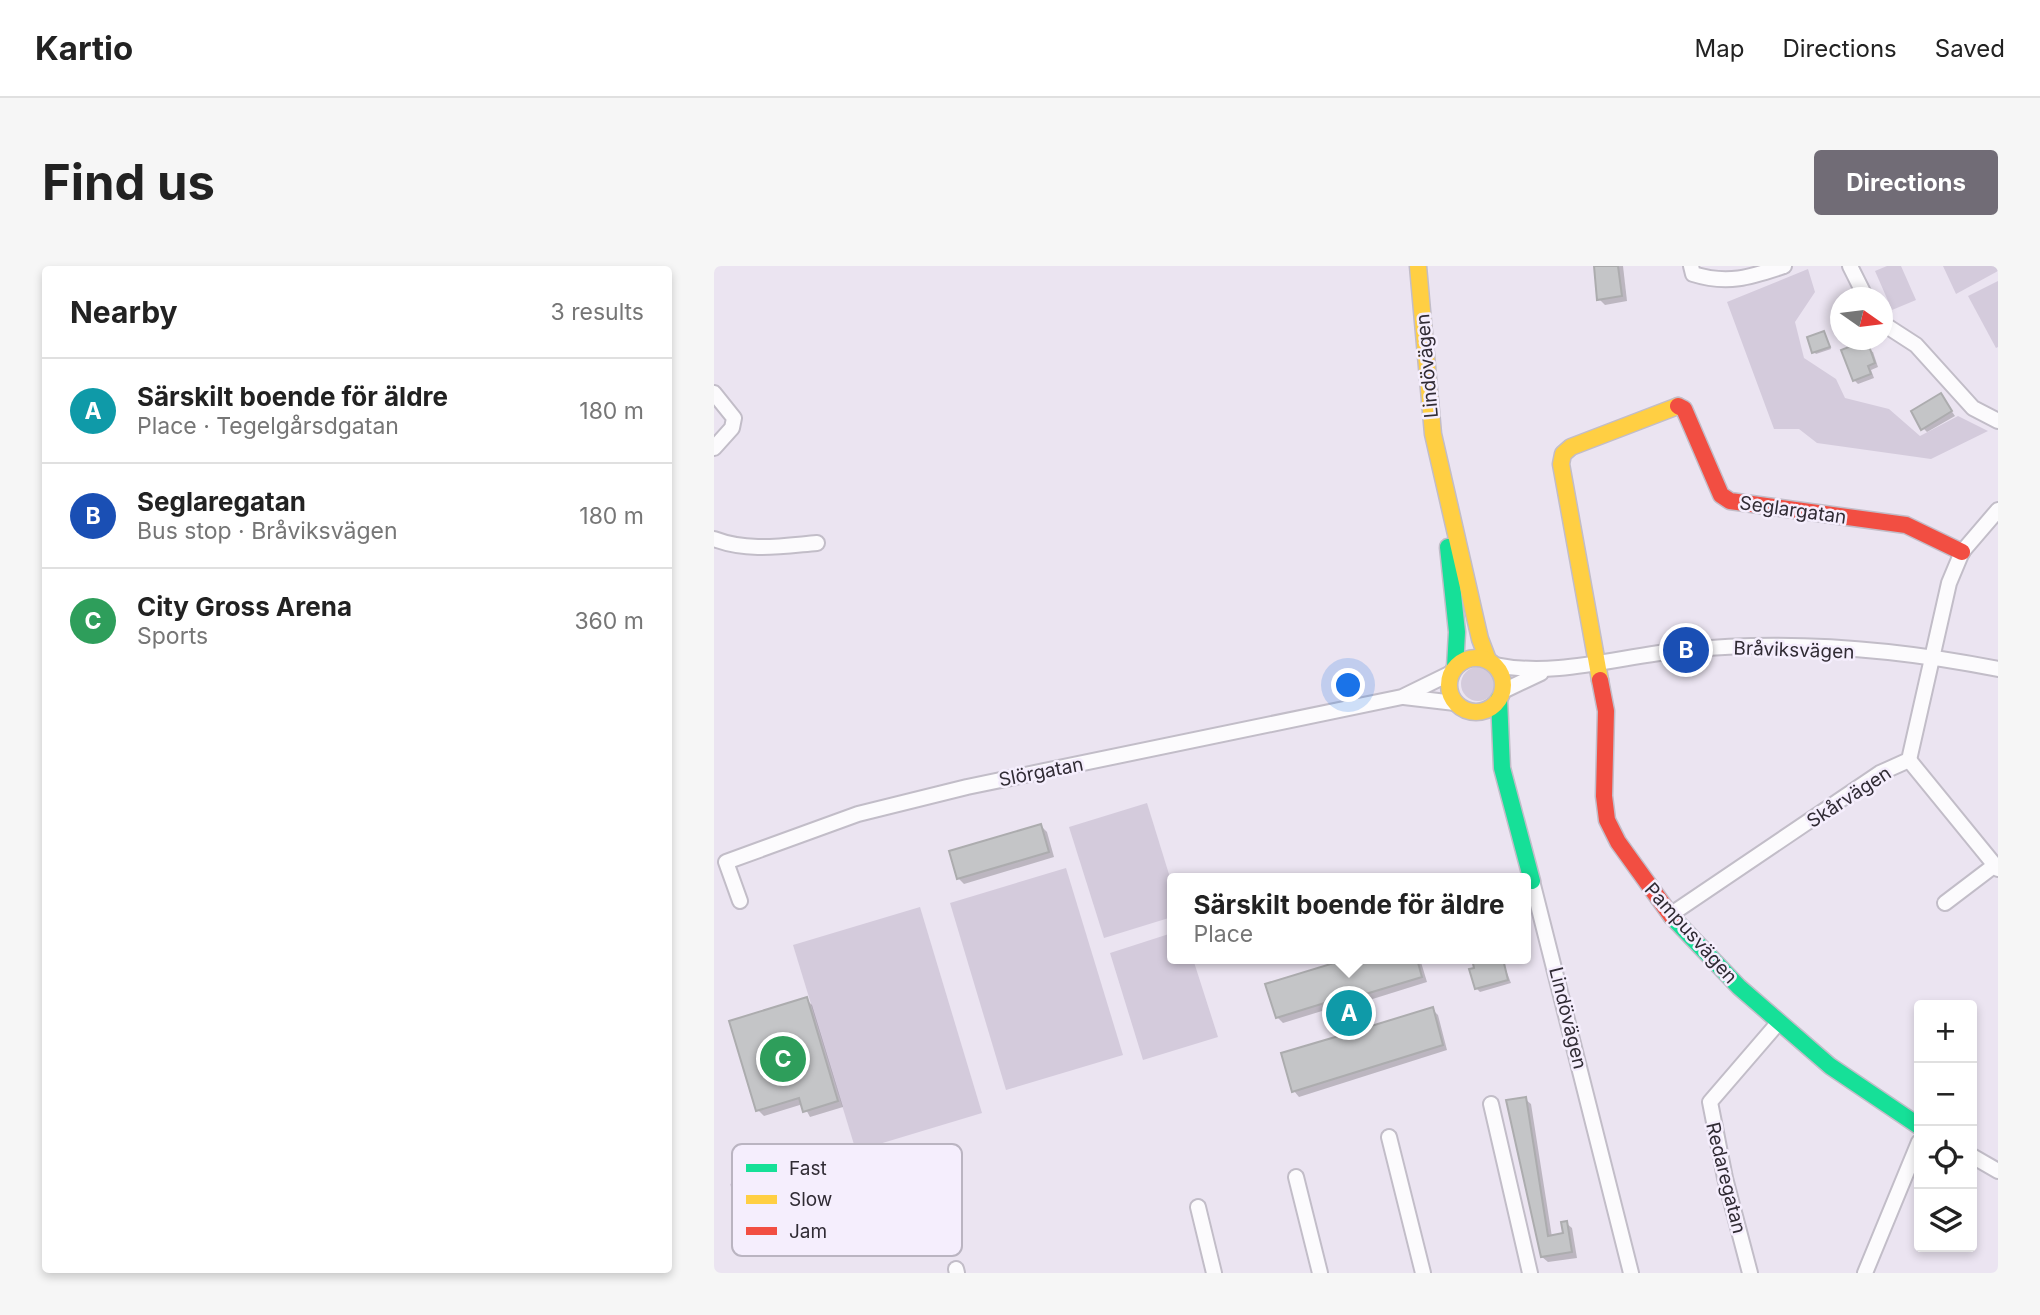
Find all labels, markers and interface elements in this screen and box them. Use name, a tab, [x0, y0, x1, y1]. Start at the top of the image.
text: Kartio	[35, 28, 133, 68]
text: Map	[1695, 34, 1744, 63]
text: Directions	[1782, 34, 1897, 63]
text: Saved	[1935, 34, 2005, 63]
button: Directions	[1814, 150, 1998, 215]
text: Find us	[42, 153, 215, 212]
north arrow	[1830, 287, 1893, 350]
text: Nearby	[70, 294, 178, 330]
text: 3 results	[551, 298, 644, 326]
street label: Lindövägen	[1411, 313, 1443, 419]
text: Särskilt boende för äldre	[137, 381, 448, 412]
text: A	[84, 397, 102, 425]
text: 180 m	[579, 397, 644, 425]
text: Place · Tegelgårsdgatan	[137, 412, 399, 440]
text: Seglaregatan	[137, 486, 306, 517]
street label: Seglargatan	[1738, 491, 1848, 529]
text: B	[85, 502, 101, 530]
text: 180 m	[579, 502, 644, 530]
text: Bus stop · Bråviksvägen	[137, 517, 398, 545]
text: City Gross Arena	[137, 591, 352, 622]
text: C	[84, 607, 102, 635]
text: 360 m	[574, 607, 644, 635]
text: Sports	[137, 622, 208, 650]
pin: B	[1663, 624, 1709, 676]
street label: Bråviksvägen	[1733, 636, 1855, 664]
your location	[1331, 668, 1365, 702]
street label: Slörgatan	[997, 753, 1085, 791]
street label: Skårvägen	[1803, 761, 1895, 833]
popup	[1167, 873, 1531, 964]
street label: Pampusvägen	[1640, 878, 1742, 988]
text: Särskilt boende för äldre	[1194, 889, 1505, 920]
text: Place	[1194, 920, 1253, 948]
street label: Lindövägen	[1544, 965, 1592, 1071]
pin: A	[1326, 987, 1372, 1039]
map controls	[1914, 1000, 1977, 1252]
button: +	[1914, 1000, 1977, 1063]
pin: C	[760, 1033, 806, 1085]
button: −	[1914, 1063, 1977, 1126]
street label: Redaregatan	[1701, 1120, 1751, 1236]
button: locate	[1914, 1126, 1977, 1189]
legend	[732, 1144, 962, 1256]
text: Fast	[789, 1157, 827, 1180]
text: Slow	[789, 1188, 832, 1211]
button: layers	[1914, 1189, 1977, 1252]
text: Jam	[789, 1220, 827, 1243]

